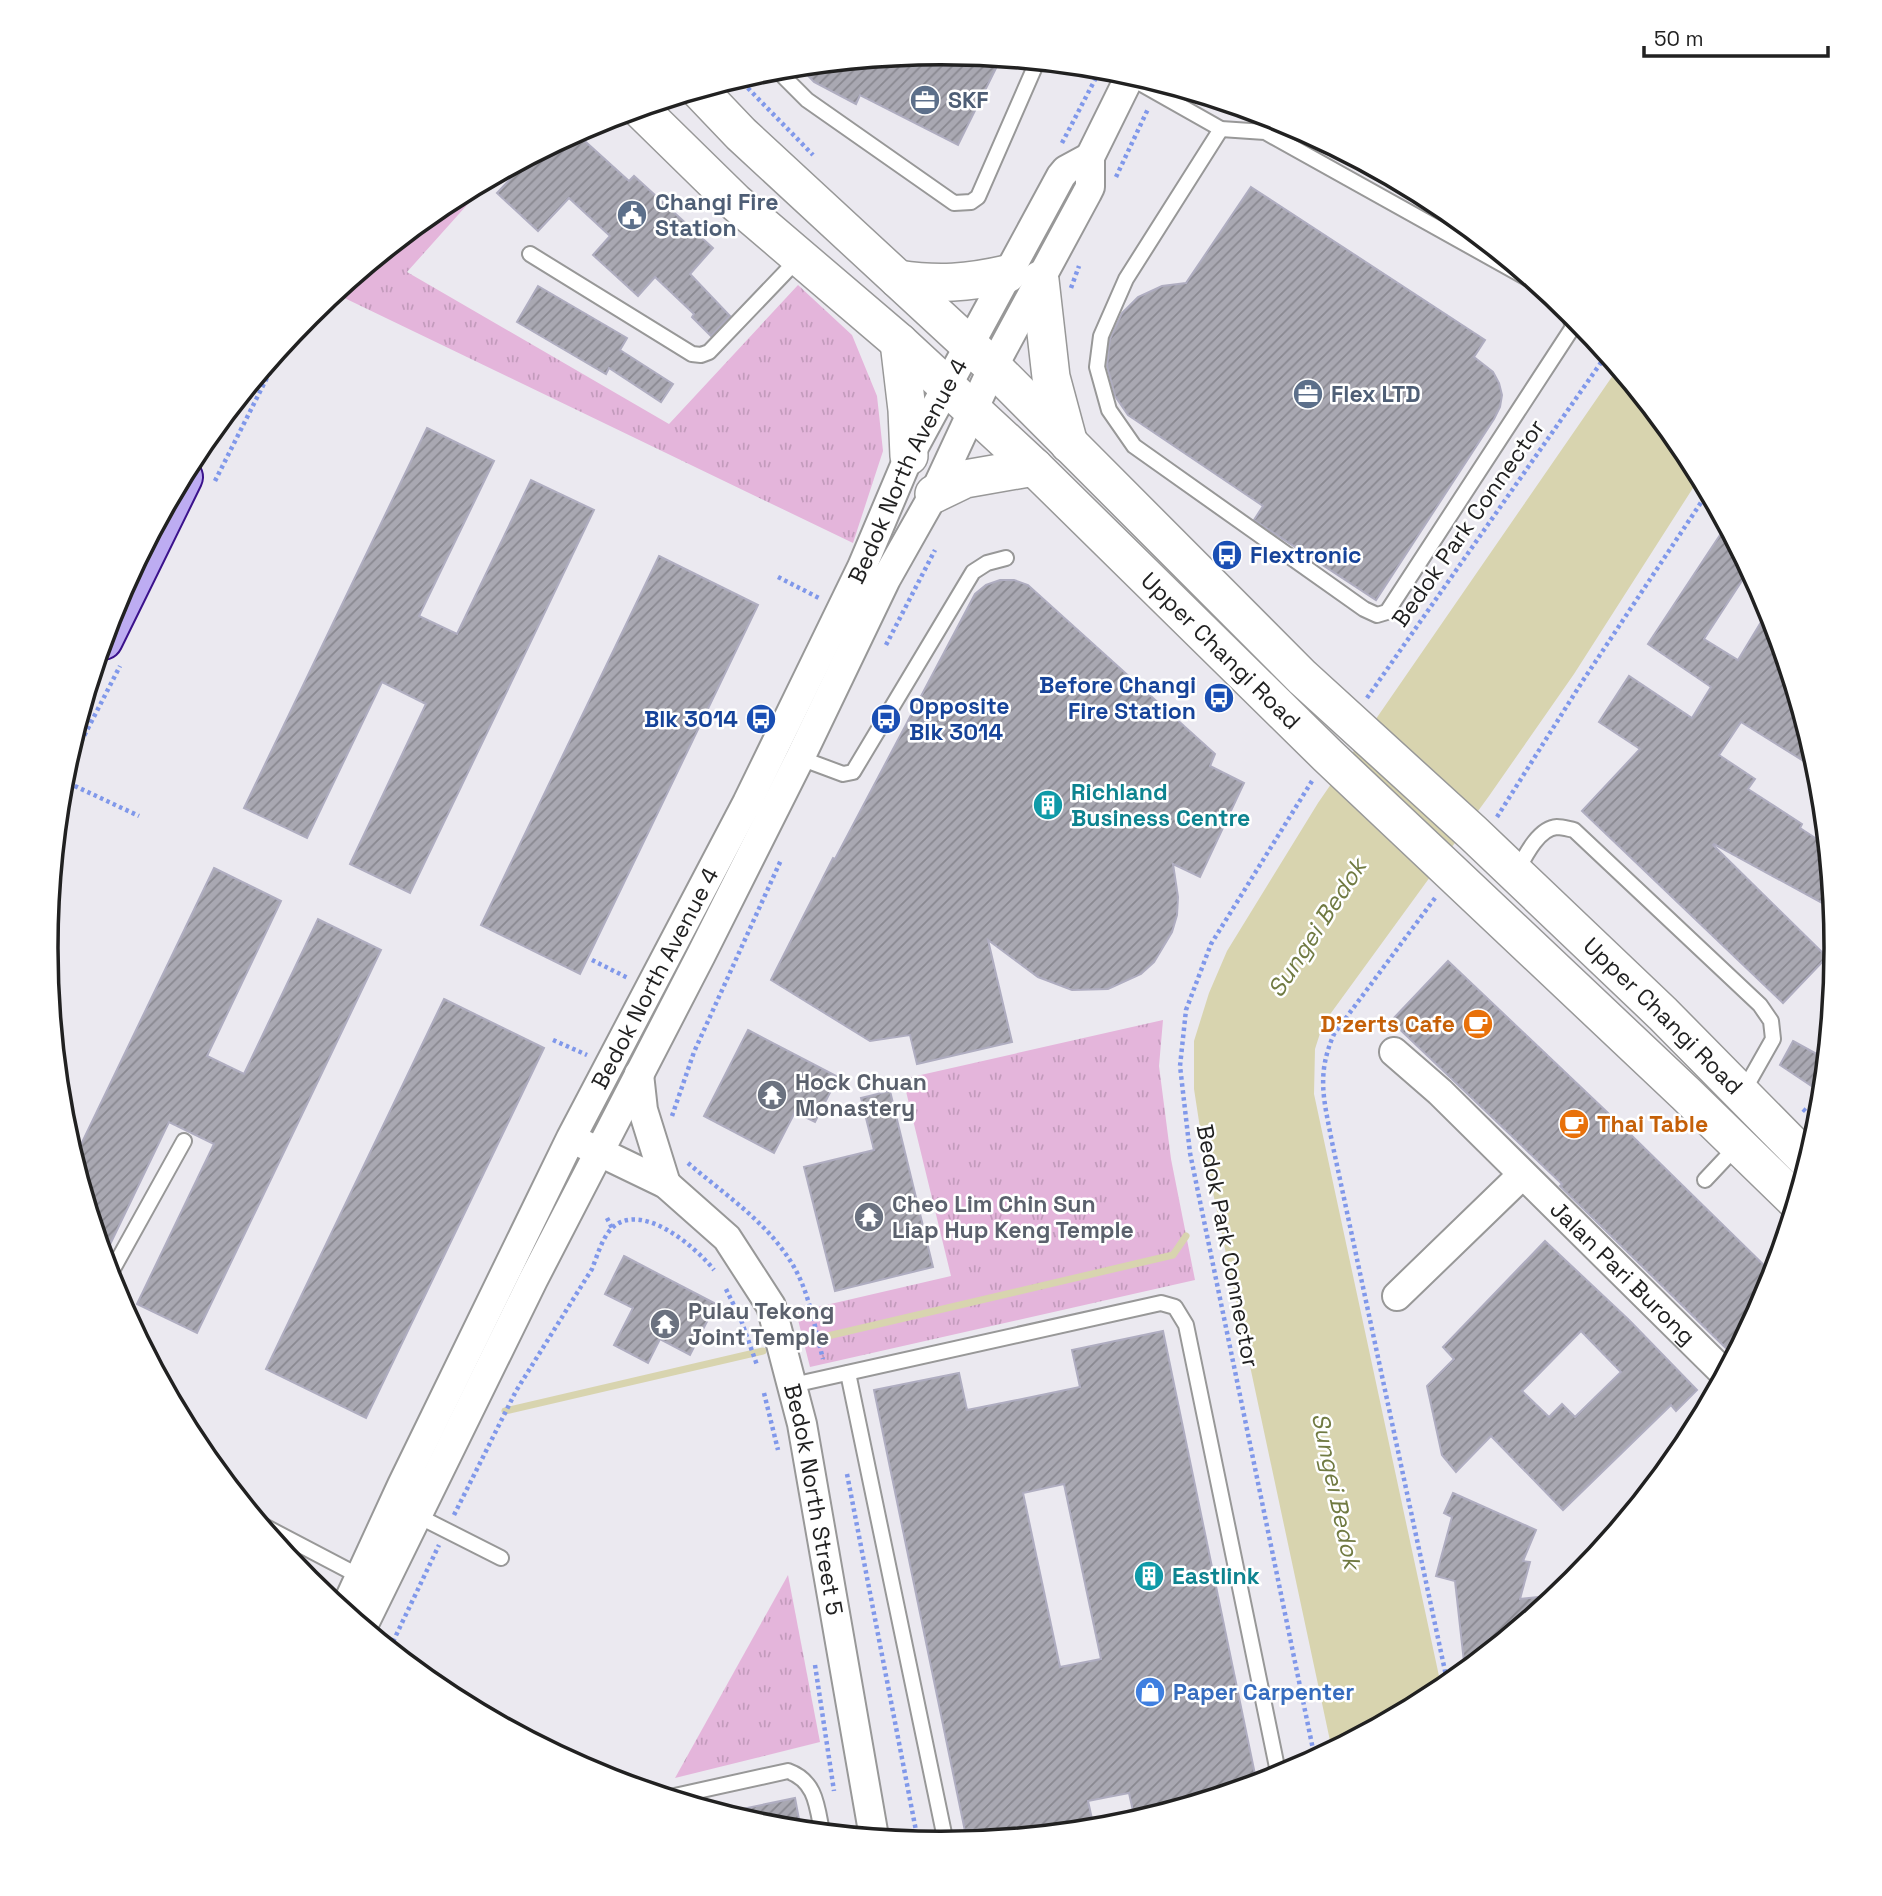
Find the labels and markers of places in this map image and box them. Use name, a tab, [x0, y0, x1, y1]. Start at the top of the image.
office icon: SKF	[908, 83, 942, 117]
place label: SKF	[948, 85, 989, 115]
place label: Changi Fire Station	[655, 187, 778, 243]
public building icon: Changi Fire Station	[615, 198, 649, 232]
office icon: Flex LTD	[1291, 377, 1325, 411]
place label: Flex LTD	[1331, 379, 1421, 409]
bus stop icon: Flextronic	[1210, 538, 1244, 572]
place label: Flextronic	[1250, 540, 1362, 570]
place label: Before Changi Fire Station	[1039, 670, 1196, 726]
bus stop icon: Before Changi Fire Station	[1202, 681, 1236, 715]
place label: Opposite Blk 3014	[909, 691, 1010, 747]
bus stop icon: Blk 3014	[744, 702, 778, 736]
bus stop icon: Opposite Blk 3014	[869, 702, 903, 736]
place label: Blk 3014	[644, 704, 738, 734]
place label: Richland Business Centre	[1071, 777, 1250, 833]
building icon: Richland Business Centre	[1031, 788, 1065, 822]
cafe icon: D'zerts Cafe	[1461, 1007, 1495, 1041]
place label: D'zerts Cafe	[1320, 1009, 1455, 1039]
place label: Hock Chuan Monastery	[795, 1067, 927, 1123]
temple icon: Hock Chuan Monastery	[755, 1078, 789, 1112]
cafe icon: Thai Table	[1557, 1107, 1591, 1141]
place label: Thai Table	[1597, 1109, 1708, 1139]
place label: Cheo Lim Chin Sun Liap Hup Keng Temple	[892, 1189, 1134, 1245]
temple icon: Cheo Lim Chin Sun Liap Hup Keng Temple	[852, 1200, 886, 1234]
place label: Pulau Tekong Joint Temple	[688, 1296, 834, 1352]
temple icon: Pulau Tekong Joint Temple	[648, 1307, 682, 1341]
building icon: Eastlink	[1132, 1559, 1166, 1593]
place label: Eastlink	[1172, 1561, 1260, 1591]
shop icon: Paper Carpenter	[1133, 1675, 1167, 1709]
place label: Paper Carpenter	[1173, 1677, 1354, 1707]

